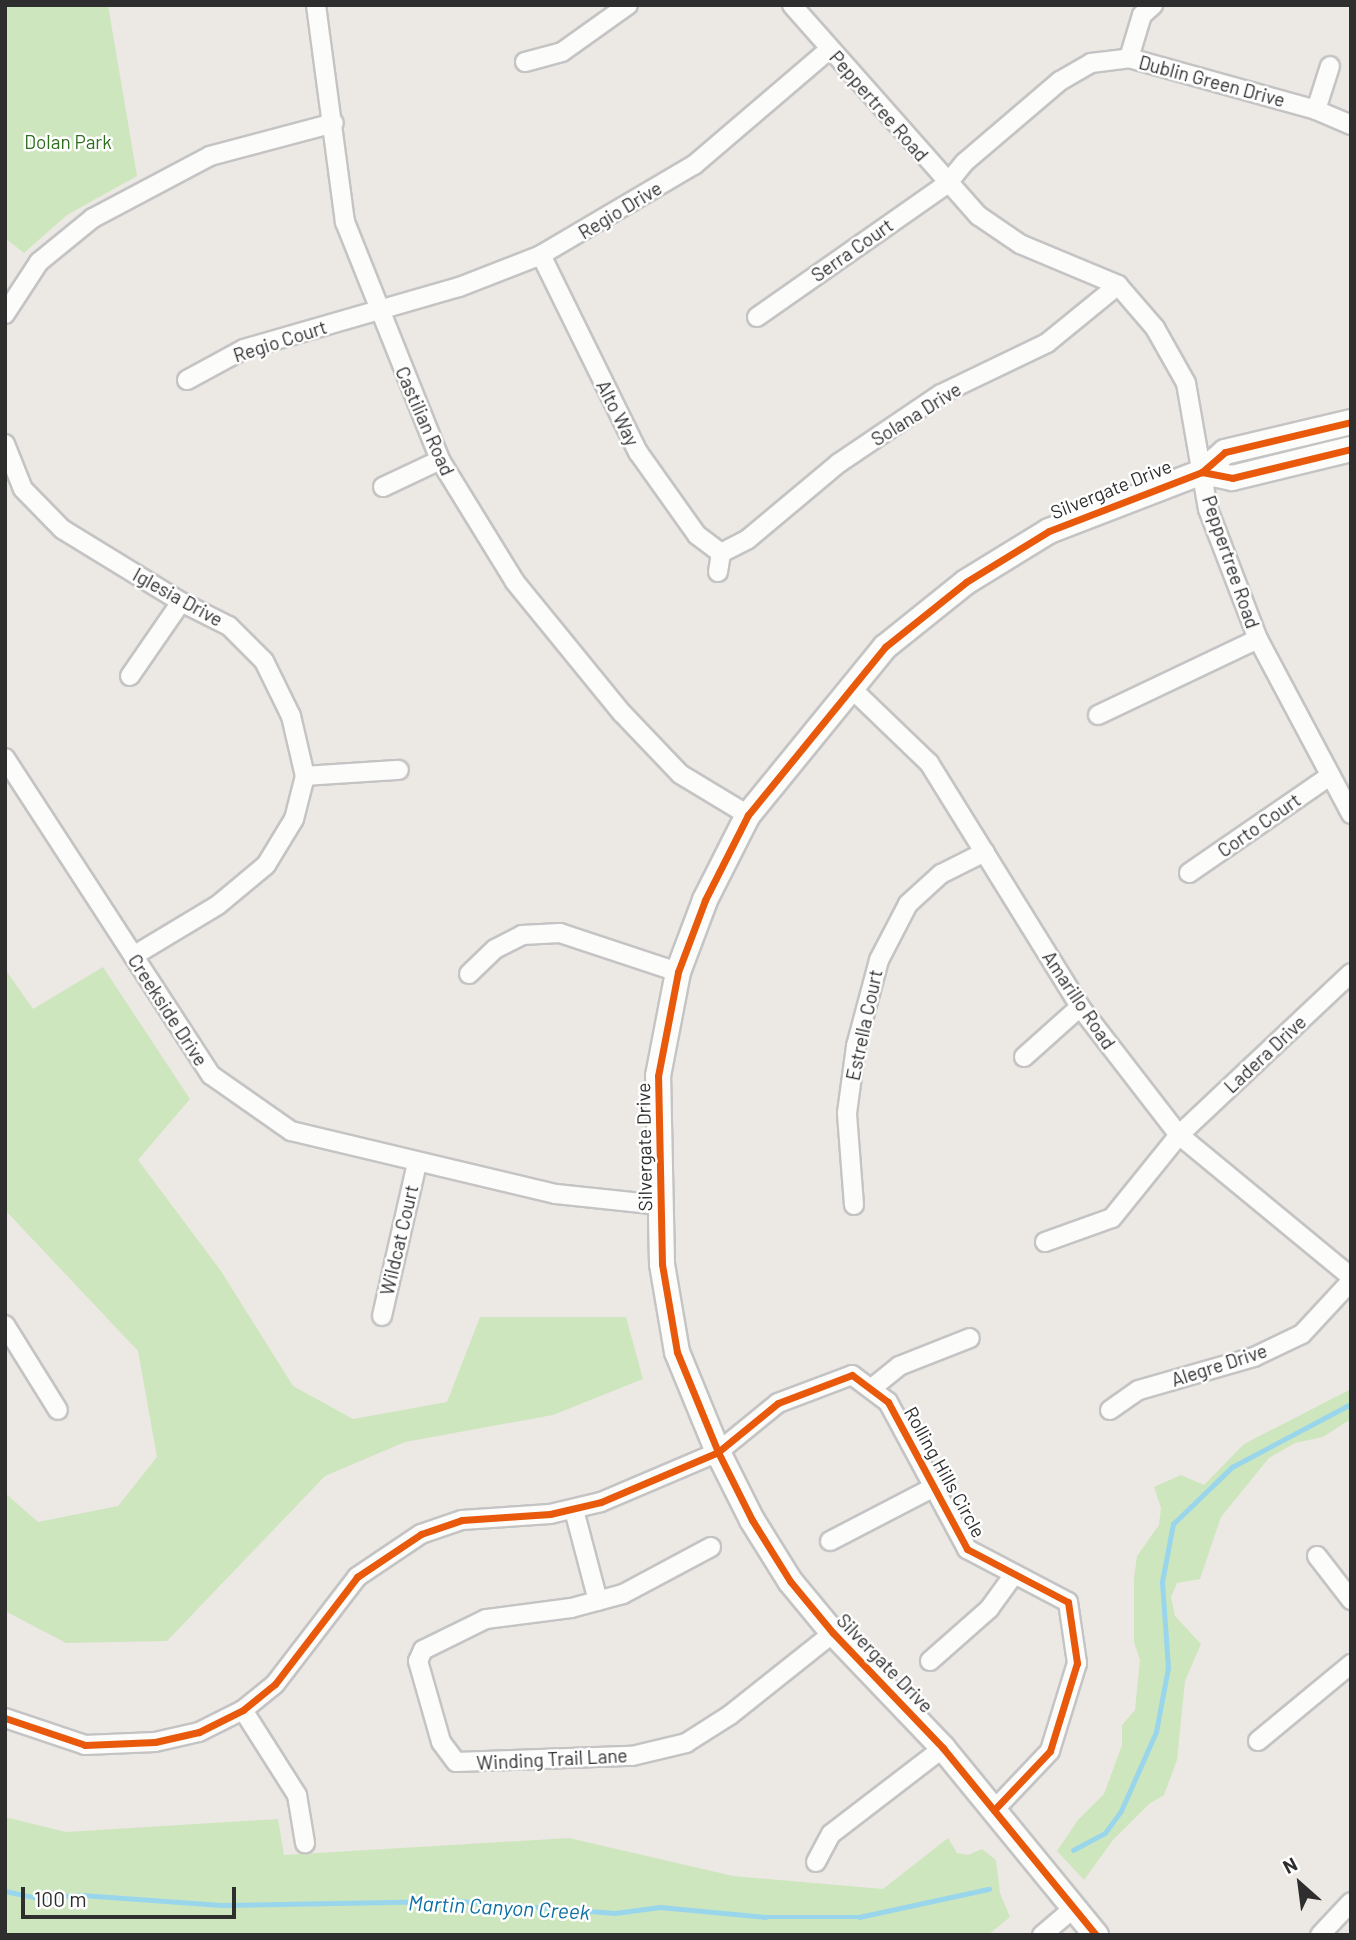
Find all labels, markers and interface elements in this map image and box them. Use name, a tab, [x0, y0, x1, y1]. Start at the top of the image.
street label: Peppertree Road	[825, 46, 933, 166]
street label: Dublin Green Drive	[1136, 51, 1288, 111]
park label: Dolan Park	[24, 131, 112, 153]
street label: Regio Drive	[574, 176, 666, 244]
street label: Serra Court	[807, 214, 897, 286]
street label: Regio Court	[230, 315, 330, 367]
street label: Castilian Road	[391, 363, 459, 479]
street label: Alto Way	[592, 376, 644, 450]
street label: Solana Drive	[867, 377, 965, 451]
street label: Silvergate Drive	[1047, 454, 1175, 524]
street label: Peppertree Road	[1198, 493, 1264, 631]
street label: Iglesia Drive	[129, 563, 227, 631]
street label: Corto Court	[1213, 788, 1305, 862]
street label: Amarillo Road	[1038, 947, 1120, 1053]
street label: Creekside Drive	[123, 950, 213, 1070]
street label: Estrella Court	[841, 967, 887, 1083]
street label: Ladera Drive	[1219, 1010, 1311, 1098]
street label: Silvergate Drive	[631, 1083, 657, 1211]
street label: Wildcat Court	[375, 1183, 423, 1297]
street label: Alegre Drive	[1168, 1339, 1270, 1391]
street label: Rolling Hills Circle	[900, 1403, 990, 1541]
street label: Silvergate Drive	[832, 1609, 938, 1717]
street label: Winding Trail Lane	[476, 1744, 628, 1774]
north arrow	[1265, 1849, 1335, 1919]
text: N	[1279, 1852, 1301, 1878]
scale bar	[24, 1874, 240, 1918]
text: 100 m	[34, 1886, 87, 1911]
water label: Martin Canyon Creek	[408, 1890, 590, 1924]

